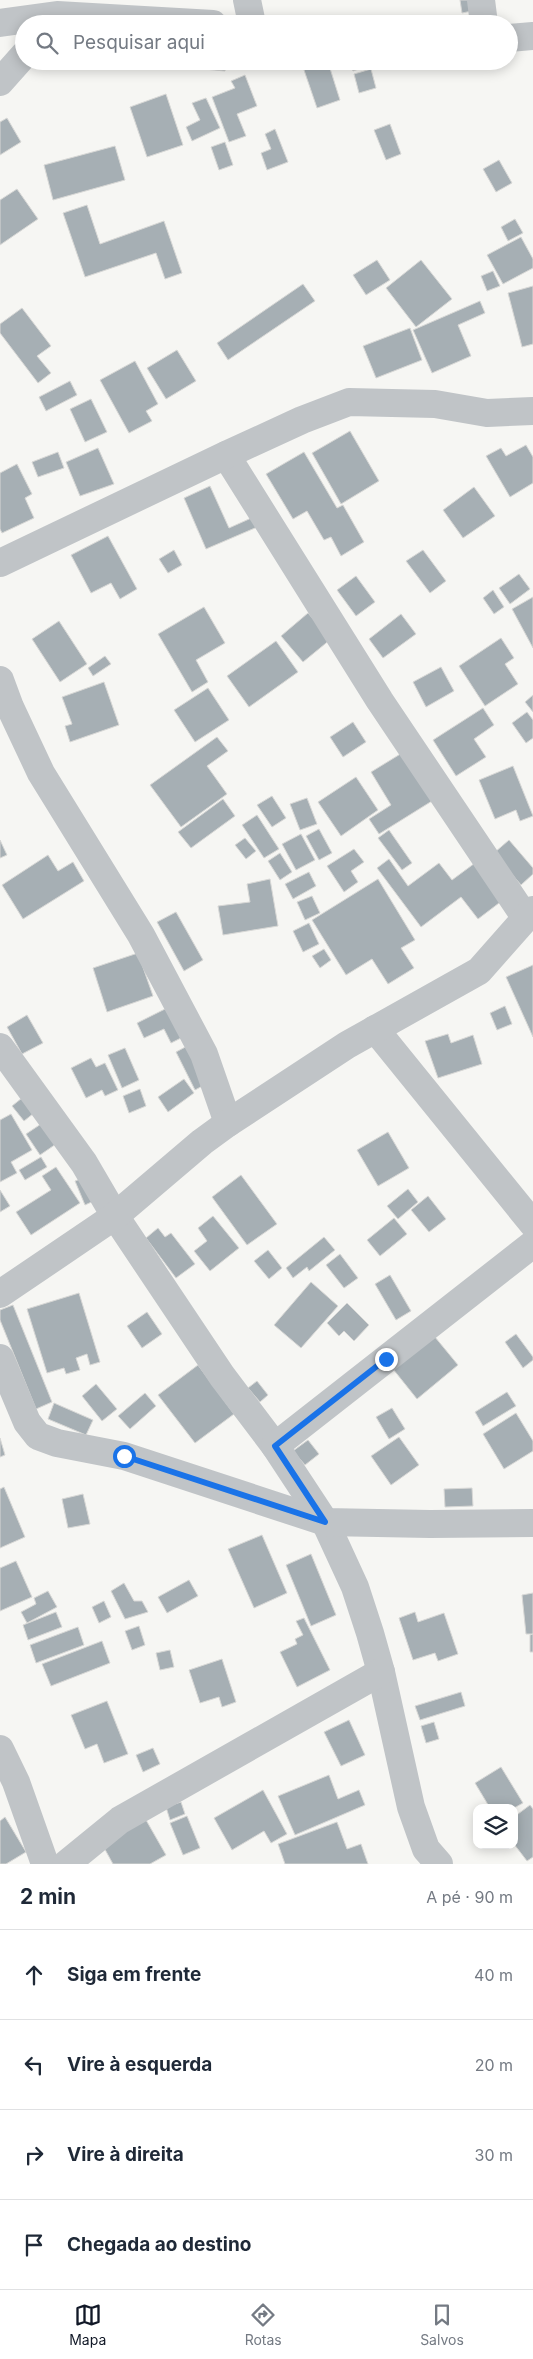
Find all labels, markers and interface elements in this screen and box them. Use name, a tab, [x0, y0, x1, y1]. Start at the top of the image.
search box	[15, 15, 518, 70]
icon: search	[33, 29, 61, 57]
text: Pesquisar aqui	[73, 31, 205, 54]
route end	[375, 1348, 398, 1371]
route start	[113, 1445, 136, 1468]
map controls	[473, 1804, 518, 1849]
button: layers	[473, 1804, 518, 1849]
text: 2 min	[20, 1884, 76, 1909]
text: A pé · 90 m	[426, 1887, 513, 1907]
icon: ahead	[20, 1961, 48, 1989]
text: Siga em frente	[67, 1963, 201, 1986]
text: 40 m	[474, 1965, 513, 1985]
icon: left	[20, 2051, 48, 2079]
text: Vire à esquerda	[67, 2053, 212, 2076]
text: 20 m	[475, 2055, 513, 2075]
icon: right	[20, 2141, 48, 2169]
text: Vire à direita	[67, 2143, 184, 2166]
text: 30 m	[475, 2145, 513, 2165]
icon: arrive	[20, 2231, 48, 2259]
text: Chegada ao destino	[67, 2233, 251, 2256]
tab: Mapa	[69, 2301, 106, 2348]
tab: Rotas	[245, 2301, 282, 2348]
tab: Salvos	[420, 2301, 464, 2348]

